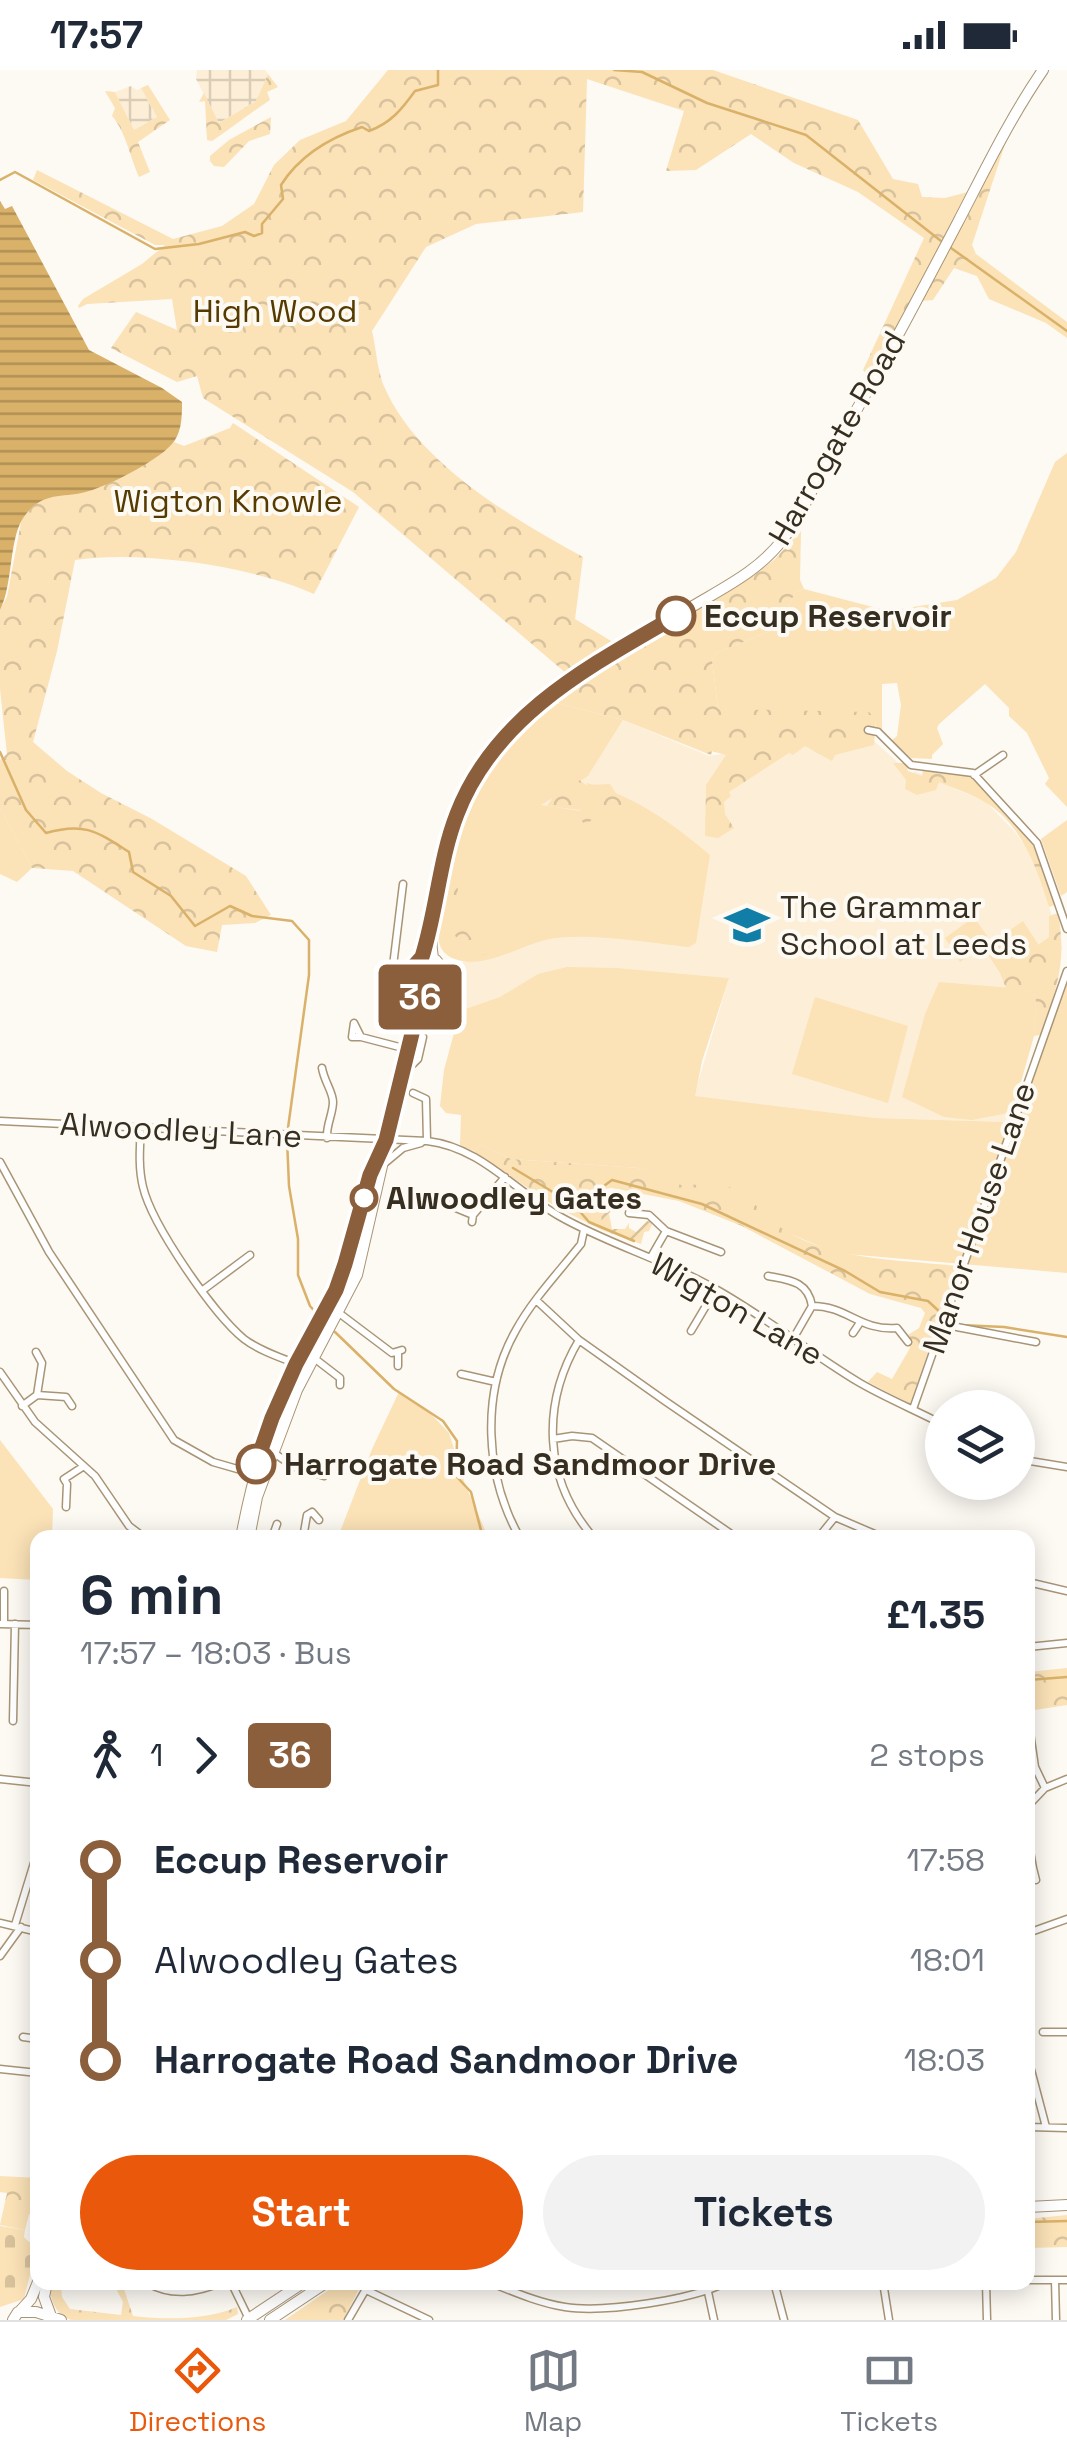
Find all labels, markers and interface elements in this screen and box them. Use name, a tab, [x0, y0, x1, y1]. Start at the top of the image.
text: 17:57	[50, 11, 143, 59]
park label: High Wood	[193, 291, 357, 331]
street label: Harrogate Road	[760, 324, 914, 552]
park label: Wigton Knowle	[113, 481, 343, 521]
place label: Eccup Reservoir	[704, 596, 952, 636]
marker: Eccup Reservoir	[657, 597, 695, 635]
place label: The Grammar School at Leeds	[780, 887, 1027, 964]
school or university icon: The Grammar School at Leeds	[723, 901, 771, 949]
line badge: 36	[375, 964, 465, 1030]
text: 36	[399, 975, 441, 1019]
street label: Manor House Lane	[914, 1077, 1044, 1359]
street label: Alwoodley Lane	[59, 1104, 303, 1156]
place label: Alwoodley Gates	[386, 1178, 642, 1218]
marker: Alwoodley Gates	[351, 1185, 377, 1211]
street label: Wigton Lane	[644, 1244, 830, 1374]
map controls	[925, 1390, 1035, 1500]
button: layers	[925, 1390, 1035, 1500]
place label: Harrogate Road Sandmoor Drive	[284, 1444, 776, 1484]
marker: Harrogate Road Sandmoor Drive	[237, 1445, 275, 1483]
text: 6 min	[80, 1560, 223, 1630]
text: £1.35	[886, 1591, 985, 1639]
text: 17:57 – 18:03 · Bus	[80, 1633, 352, 1673]
icon: walk	[80, 1728, 135, 1783]
icon: forward	[178, 1728, 233, 1783]
text: 36	[268, 1733, 311, 1777]
text: 1	[150, 1735, 163, 1775]
text: 2 stops	[870, 1735, 985, 1775]
text: Eccup Reservoir	[154, 1836, 448, 1884]
text: 17:58	[906, 1840, 985, 1880]
text: Alwoodley Gates	[154, 1936, 459, 1984]
text: 18:01	[910, 1940, 985, 1980]
text: Harrogate Road Sandmoor Drive	[154, 2036, 738, 2084]
text: 18:03	[904, 2040, 985, 2080]
button: Start	[80, 2155, 523, 2270]
button: Tickets	[543, 2155, 985, 2270]
tab: Directions	[129, 2343, 266, 2439]
tab: Map	[524, 2343, 582, 2439]
tab: Tickets	[840, 2343, 938, 2439]

